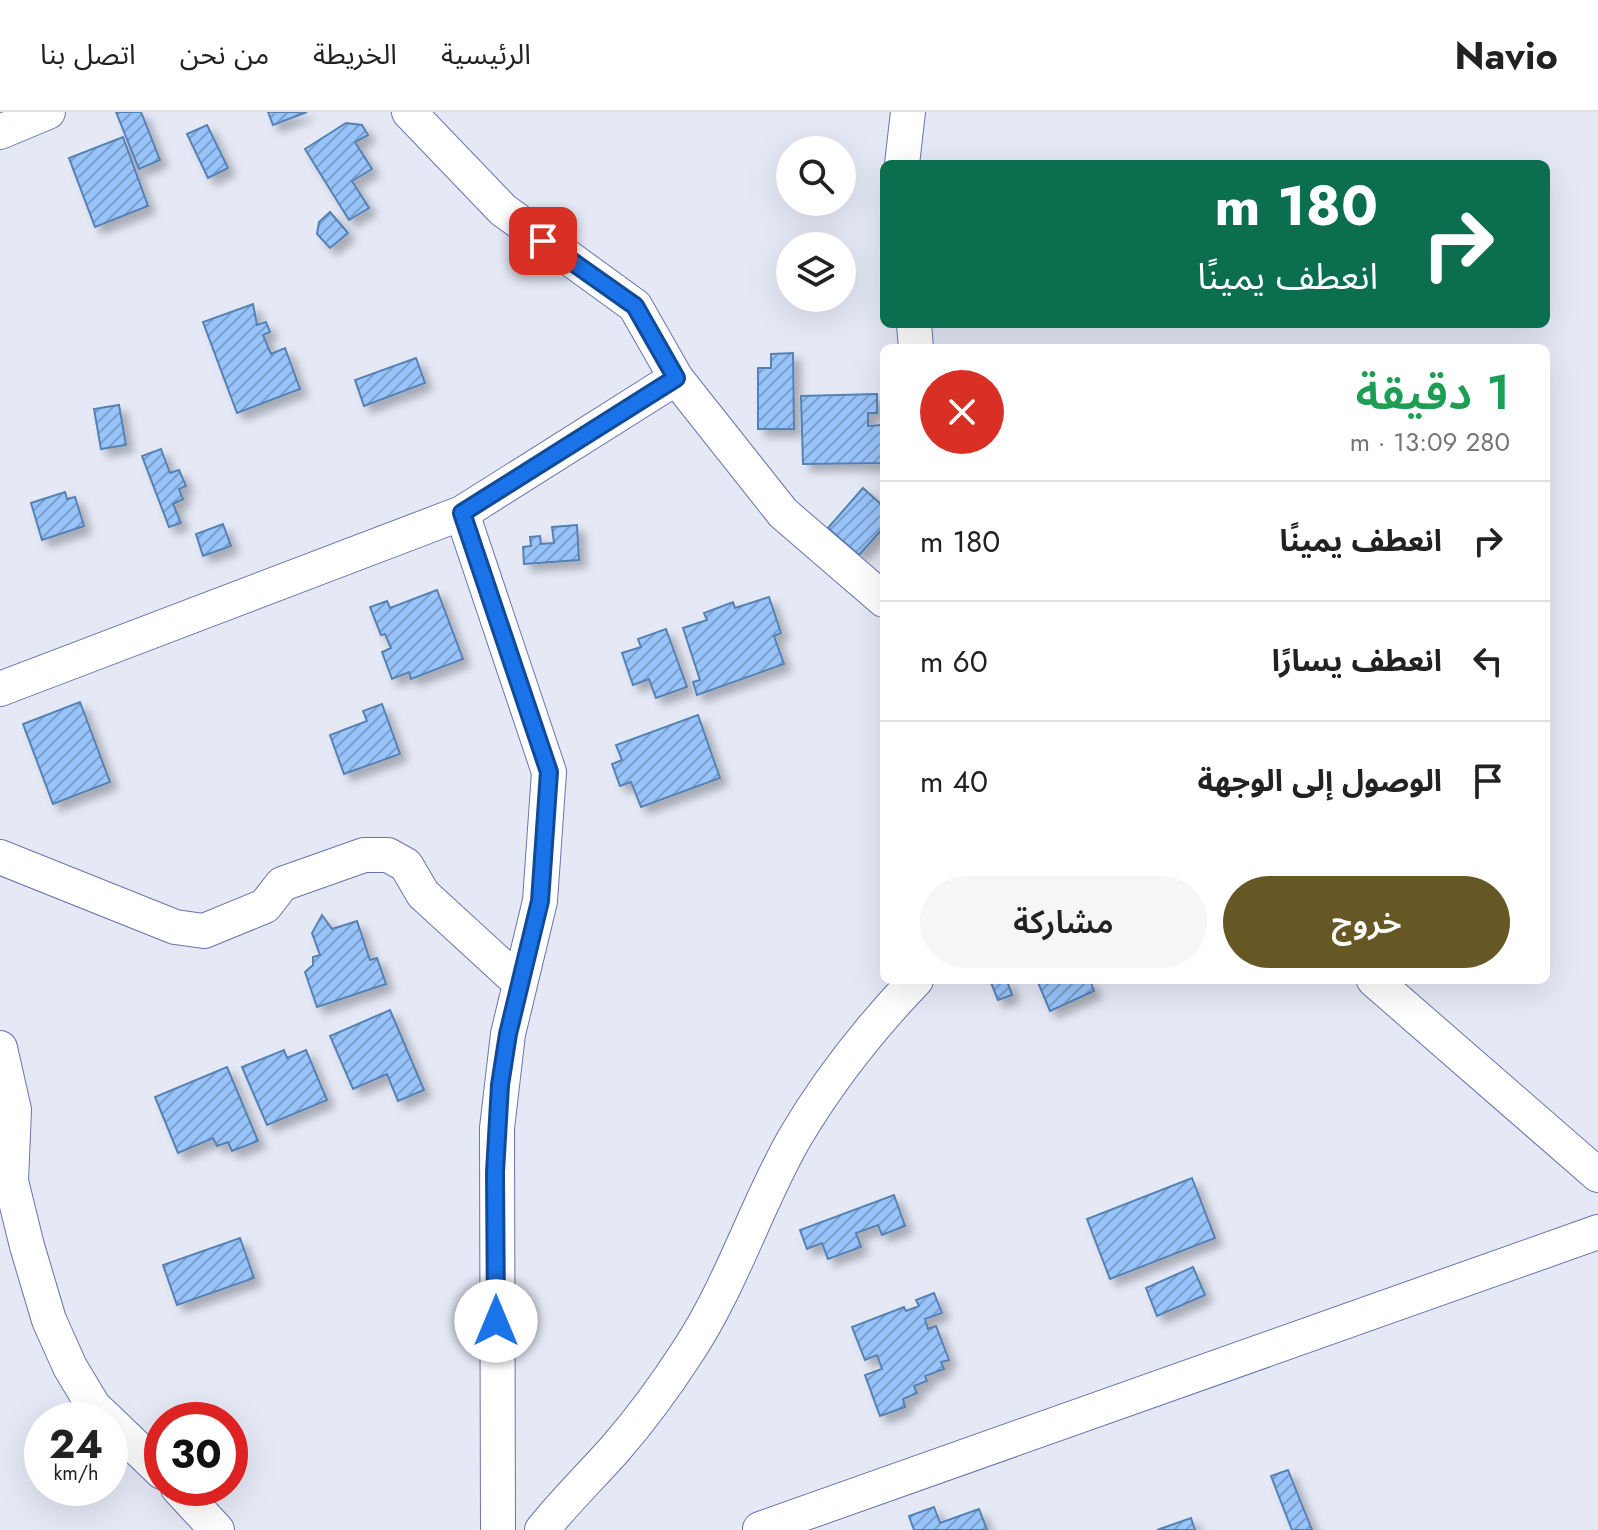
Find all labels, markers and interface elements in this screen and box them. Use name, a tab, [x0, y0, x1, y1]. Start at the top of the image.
text: Navio	[1455, 28, 1558, 83]
text: اتصل بنا	[40, 34, 136, 75]
text: من نحن	[180, 34, 269, 75]
text: الخريطة	[313, 34, 397, 75]
text: الرئيسية	[441, 34, 531, 75]
map controls	[776, 136, 856, 312]
button: search	[776, 136, 856, 216]
text: 180 m	[1215, 165, 1378, 246]
icon: right	[1406, 192, 1510, 296]
pin	[509, 207, 577, 275]
icon: arrive	[521, 219, 565, 263]
button: layers	[776, 232, 856, 312]
text: انعطف يمينًا	[1197, 250, 1378, 302]
text: 1 دقيقة	[1356, 358, 1510, 427]
button: close	[920, 370, 1004, 454]
text: 280 m · 13:09	[1350, 423, 1510, 461]
text: انعطف يمينًا	[1280, 519, 1442, 562]
icon: right	[1466, 519, 1510, 563]
text: 180 m	[920, 520, 1000, 563]
text: انعطف يسارًا	[1272, 639, 1442, 682]
icon: left	[1466, 639, 1510, 683]
text: 60 m	[920, 640, 988, 683]
text: الوصول إلى الوجهة	[1197, 759, 1442, 802]
icon: arrive	[1466, 759, 1510, 803]
text: 40 m	[920, 760, 988, 803]
button: مشاركة	[920, 876, 1207, 968]
button: خروج	[1223, 876, 1510, 968]
position arrow	[454, 1279, 538, 1363]
speed limit sign: 30	[144, 1402, 248, 1506]
text: 24	[49, 1415, 103, 1473]
text: km/h	[53, 1459, 99, 1488]

